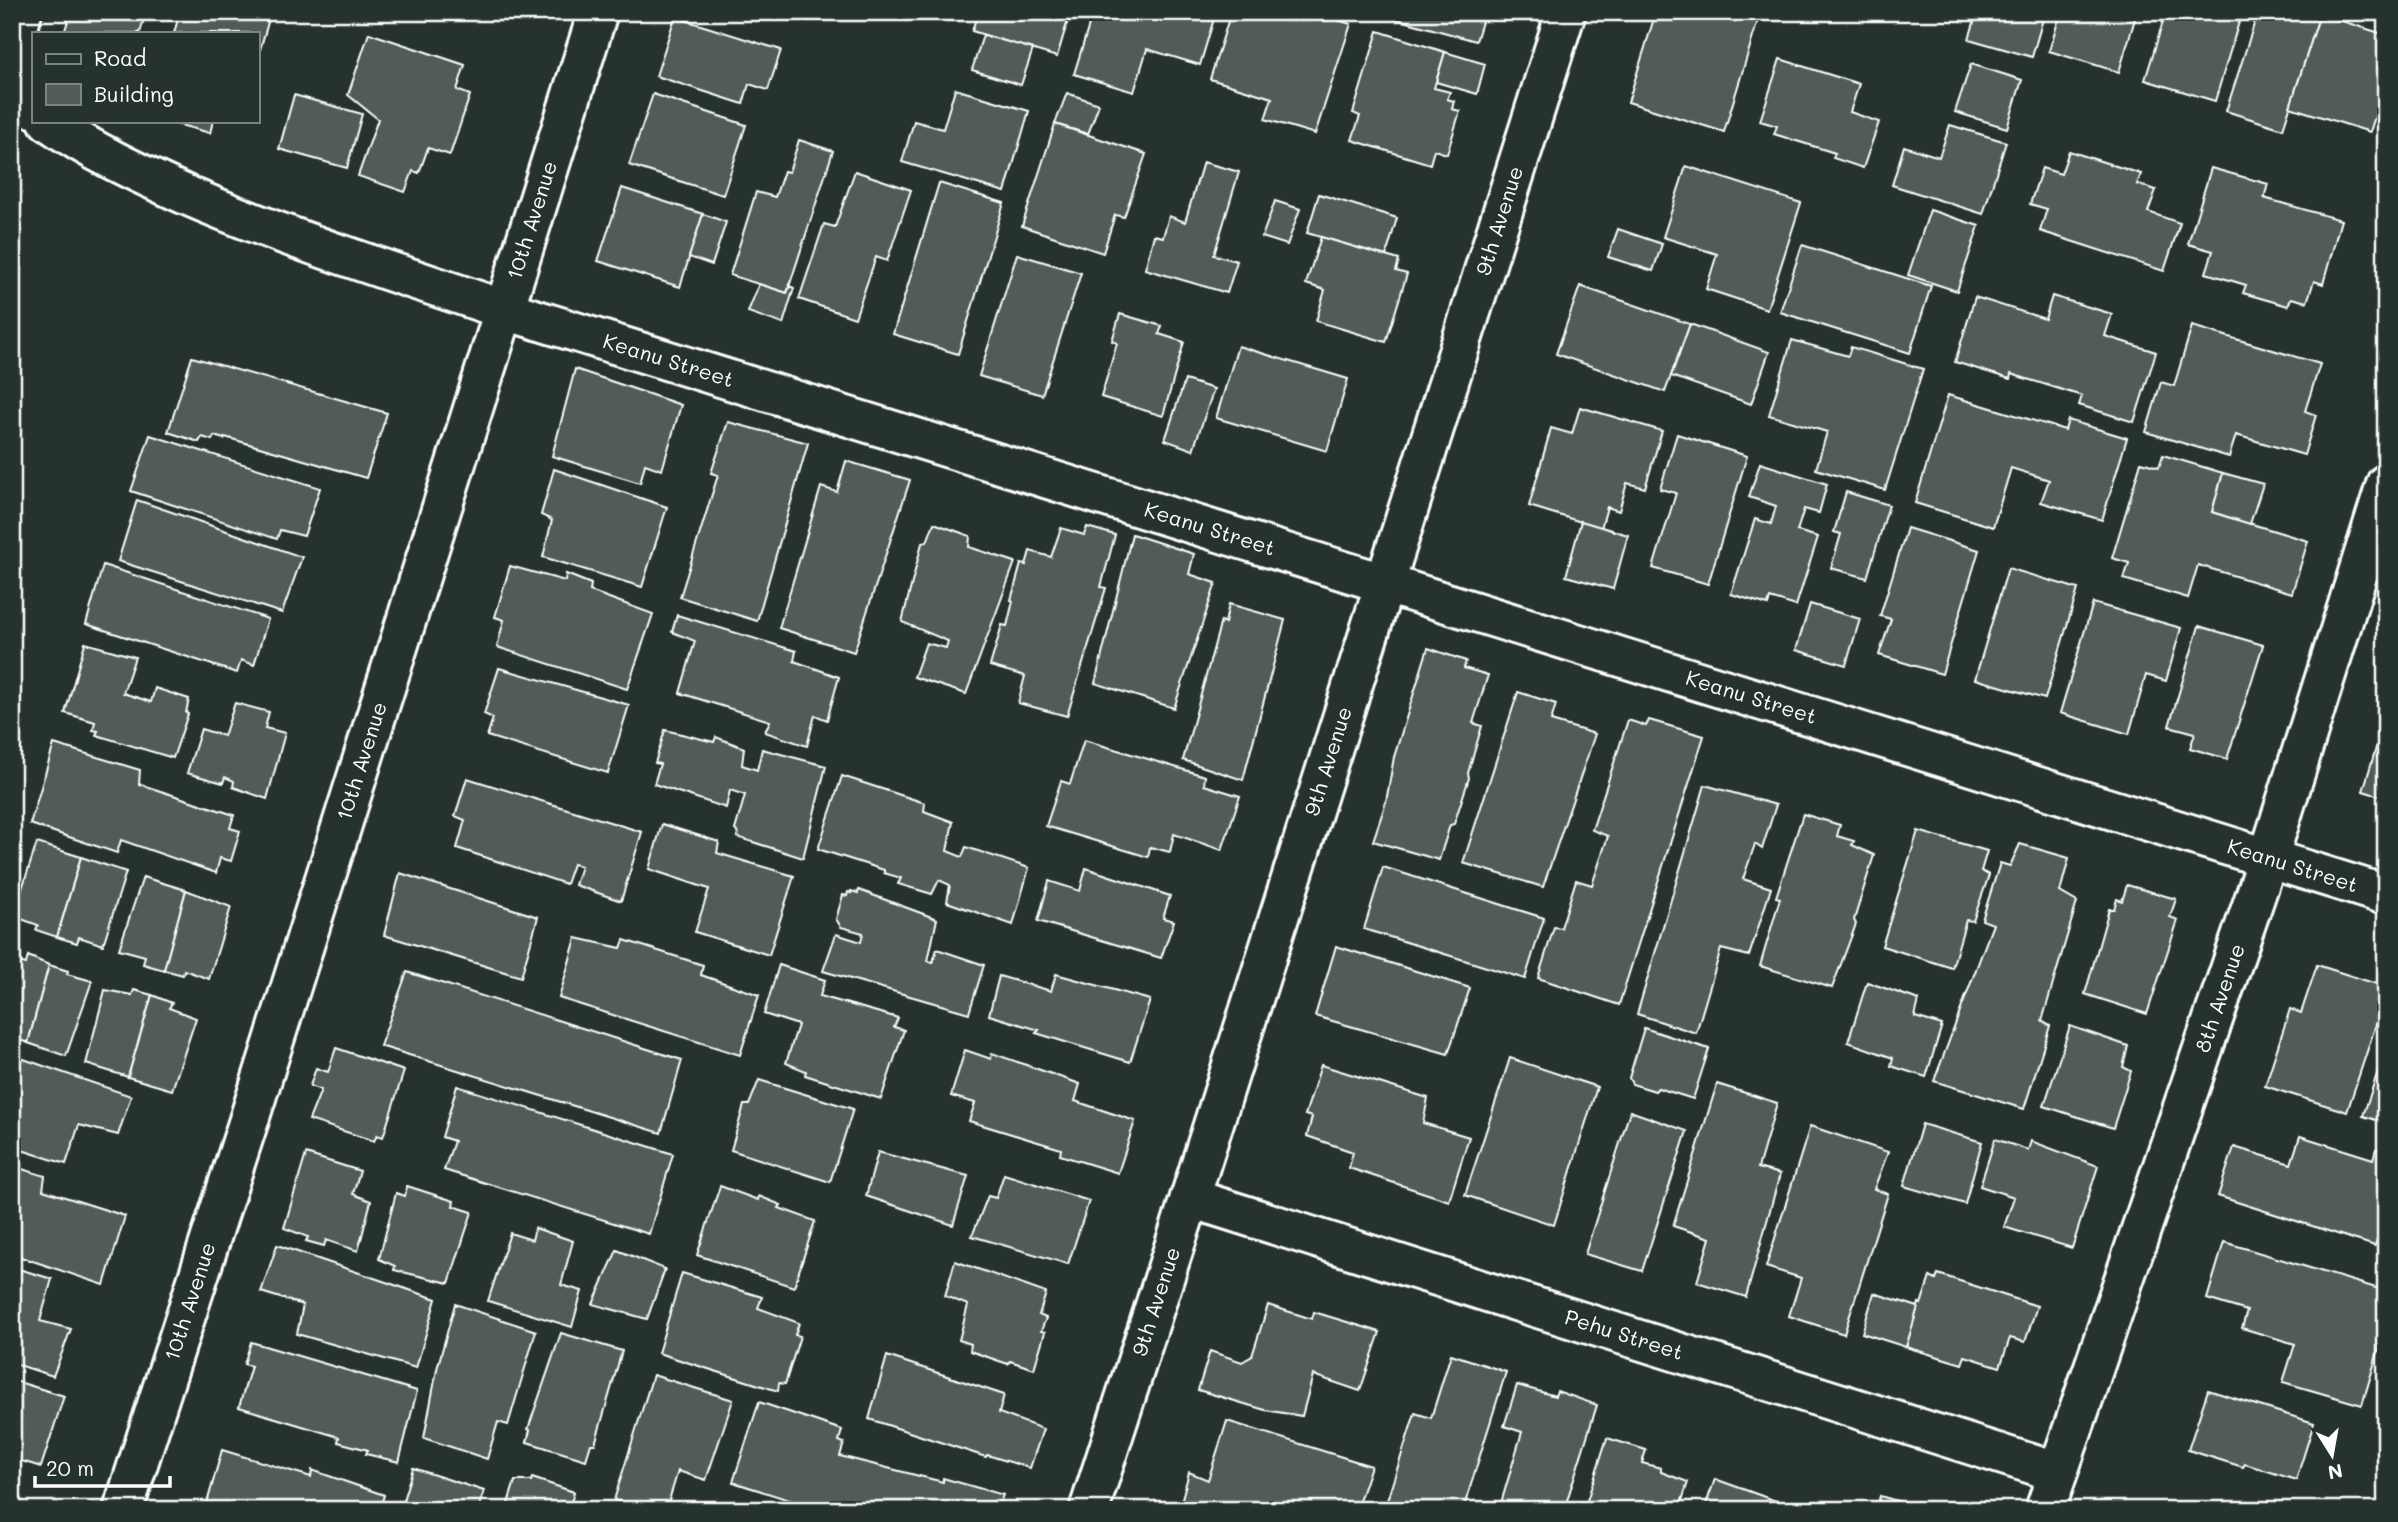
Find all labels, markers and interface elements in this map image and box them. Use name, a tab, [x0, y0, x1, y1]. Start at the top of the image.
legend	[32, 32, 259, 122]
text: Road	[94, 44, 146, 71]
text: Building	[94, 80, 174, 107]
street label: 10th Avenue	[500, 157, 562, 283]
street label: 9th Avenue	[1468, 163, 1528, 278]
street label: Keanu Street	[600, 326, 737, 392]
street label: Keanu Street	[1141, 495, 1279, 561]
street label: Keanu Street	[1683, 663, 1820, 729]
street label: 10th Avenue	[329, 698, 392, 823]
street label: 9th Avenue	[1297, 703, 1357, 819]
street label: Keanu Street	[2224, 831, 2362, 898]
street label: 8th Avenue	[2188, 940, 2250, 1056]
street label: 10th Avenue	[157, 1239, 221, 1364]
street label: 9th Avenue	[1125, 1243, 1185, 1359]
street label: Pehu Street	[1562, 1302, 1687, 1365]
north arrow	[2296, 1420, 2366, 1490]
scale bar	[35, 1445, 170, 1489]
text: 20 m	[46, 1454, 94, 1481]
text: N	[2326, 1459, 2345, 1486]

